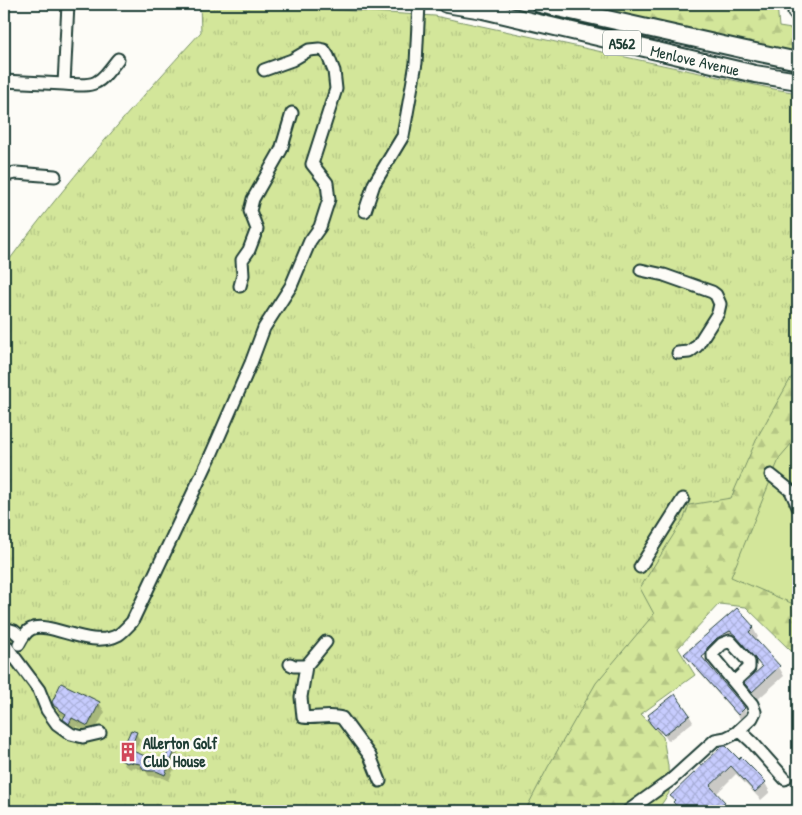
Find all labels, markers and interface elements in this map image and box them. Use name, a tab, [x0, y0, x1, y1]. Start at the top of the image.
road number: A562	[603, 30, 641, 56]
street label: Menlove Avenue	[648, 39, 742, 81]
place label: Allerton Golf Club House	[143, 732, 217, 772]
building icon: Allerton Golf Club House	[117, 741, 139, 763]

